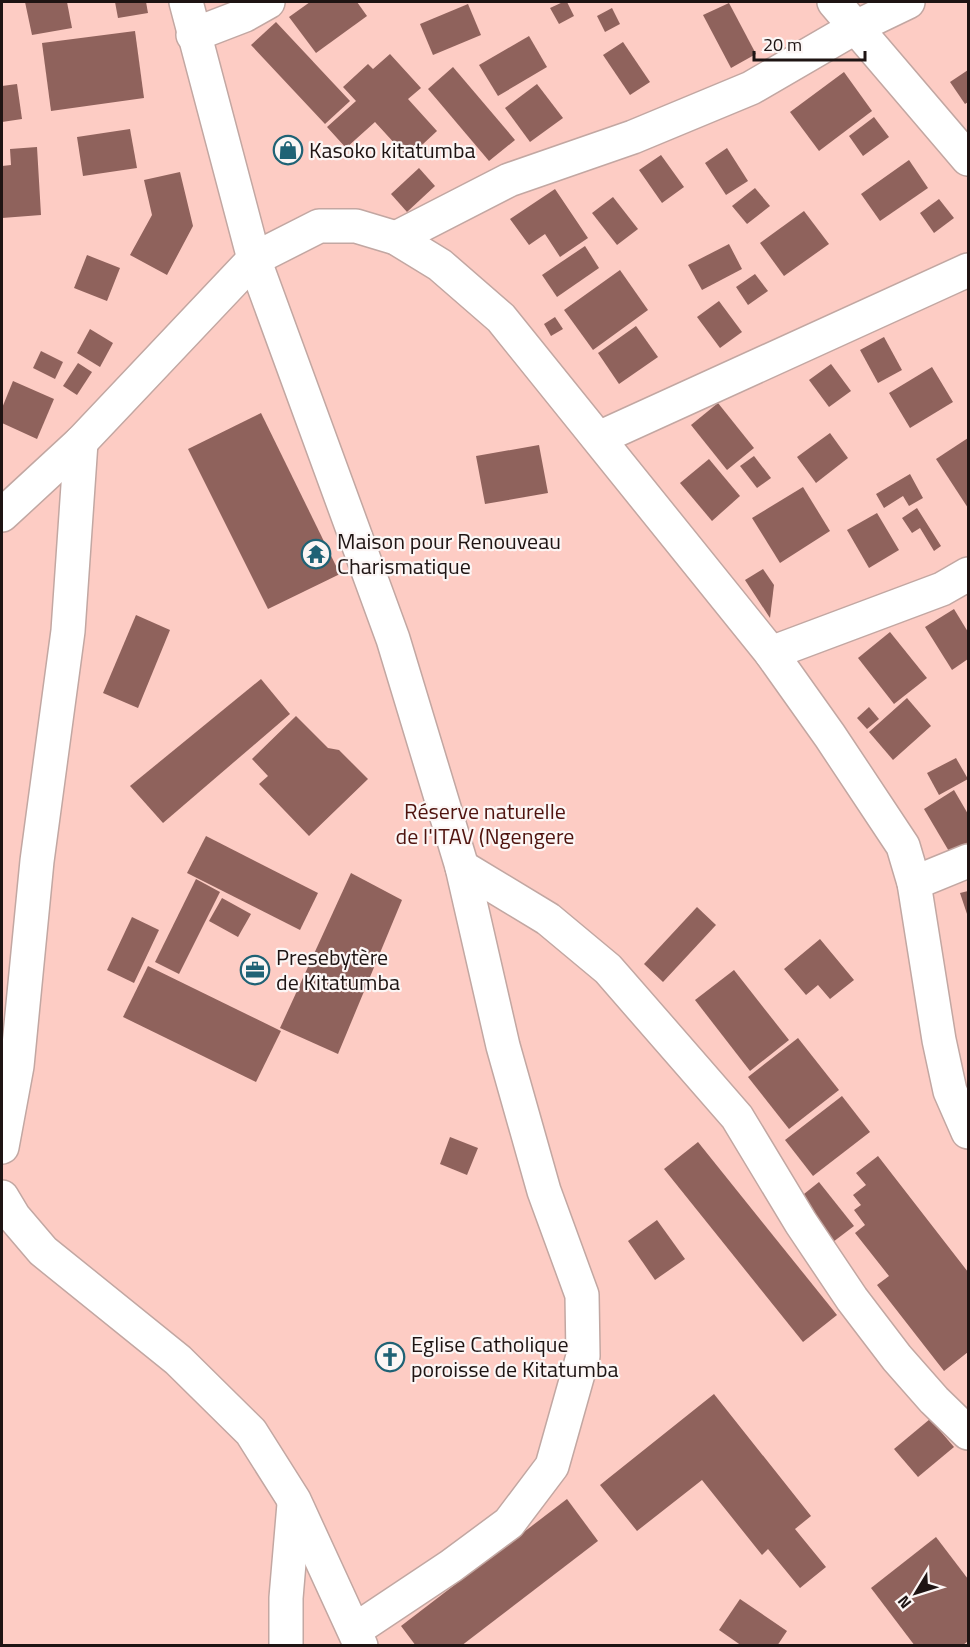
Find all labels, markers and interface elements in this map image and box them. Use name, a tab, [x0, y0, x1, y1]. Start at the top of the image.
scale bar	[754, 24, 865, 62]
text: 20 m	[763, 31, 802, 58]
place label: Kasoko kitatumba	[309, 133, 476, 167]
shop icon: Kasoko kitatumba	[272, 134, 304, 166]
place label: Maison pour Renouveau Charismatique	[337, 524, 561, 583]
temple icon: Maison pour Renouveau Charismatique	[300, 538, 332, 570]
park label: Réserve naturelle de l'ITAV (Ngengere	[396, 794, 574, 853]
place label: Presebytère de Kitatumba	[276, 940, 400, 999]
office icon: Presebytère de Kitatumba	[239, 954, 271, 986]
place label: Eglise Catholique poroisse de Kitatumba	[411, 1327, 619, 1386]
church icon: Eglise Catholique poroisse de Kitatumba	[374, 1341, 406, 1373]
north arrow	[886, 1563, 946, 1623]
text: N	[891, 1590, 917, 1614]

